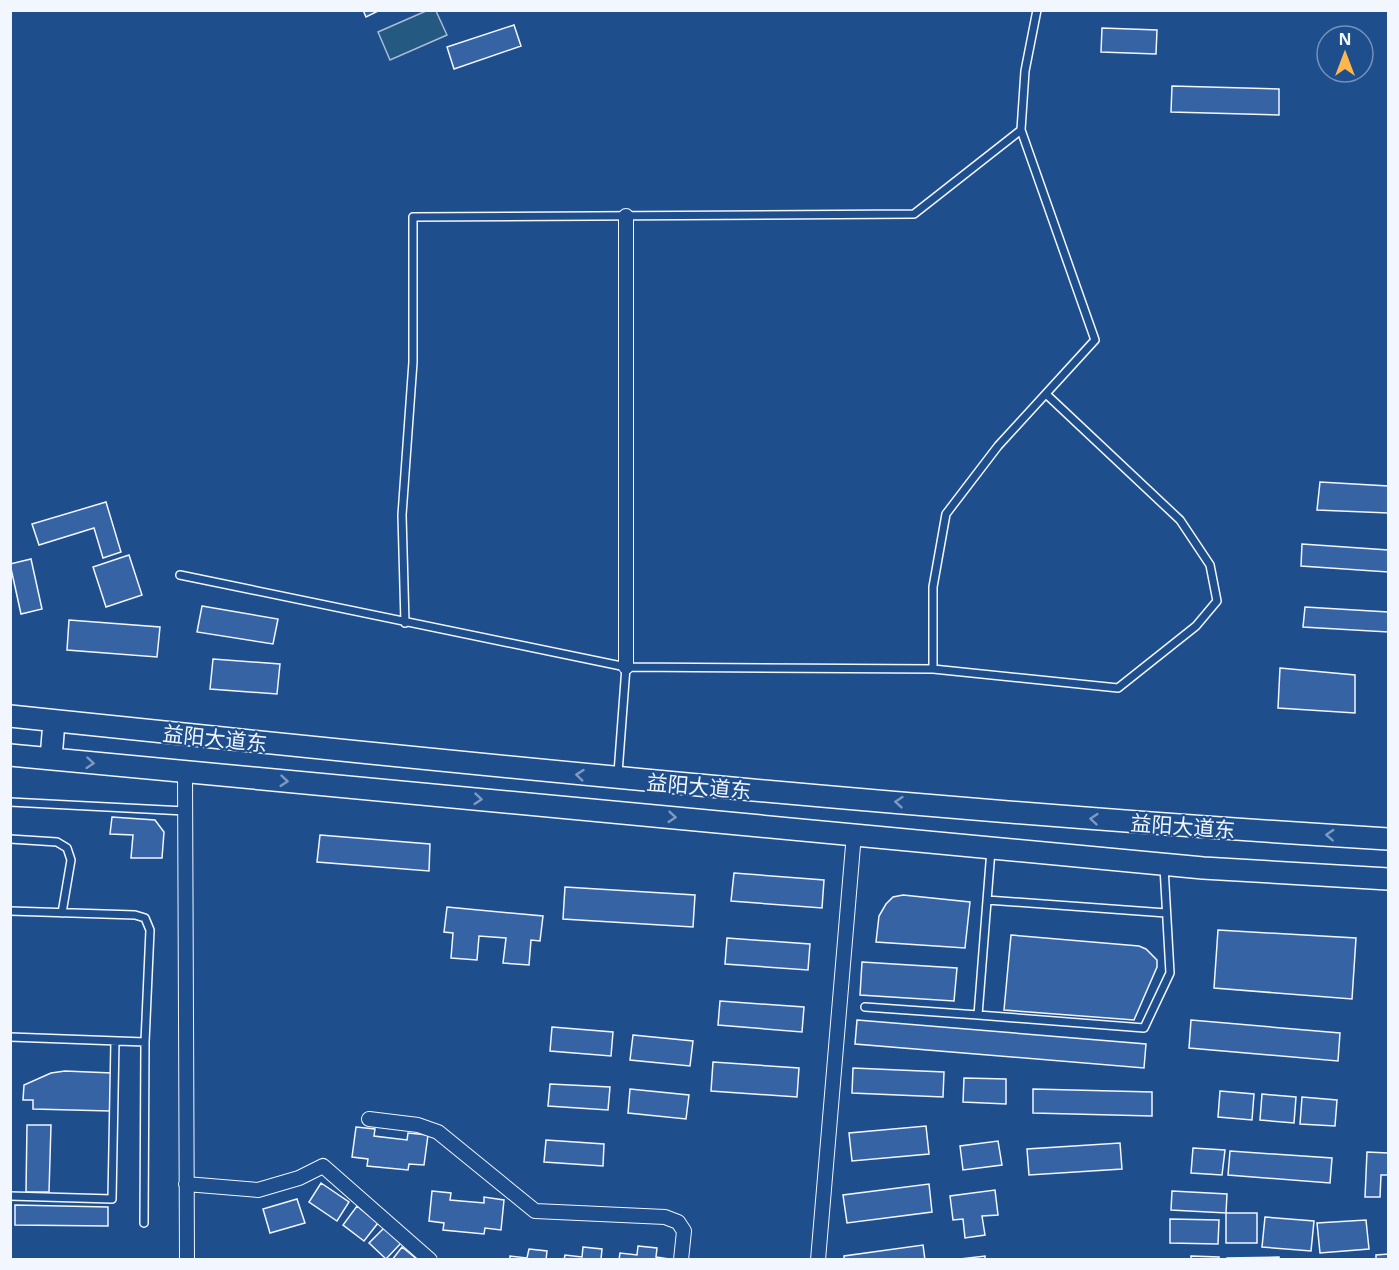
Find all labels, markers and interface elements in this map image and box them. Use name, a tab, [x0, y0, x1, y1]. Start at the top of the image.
north arrow	[1315, 24, 1375, 84]
text: N	[1338, 28, 1352, 50]
street label: 益阳大道东	[161, 719, 269, 757]
one-way arrow	[85, 756, 94, 769]
street label: 益阳大道东	[645, 767, 753, 805]
one-way arrow	[575, 769, 584, 782]
one-way arrow	[279, 774, 288, 787]
one-way arrow	[473, 792, 483, 805]
one-way arrow	[895, 796, 904, 809]
street label: 益阳大道东	[1130, 808, 1236, 844]
one-way arrow	[668, 810, 677, 823]
one-way arrow	[1089, 812, 1098, 825]
one-way arrow	[1326, 829, 1335, 842]

